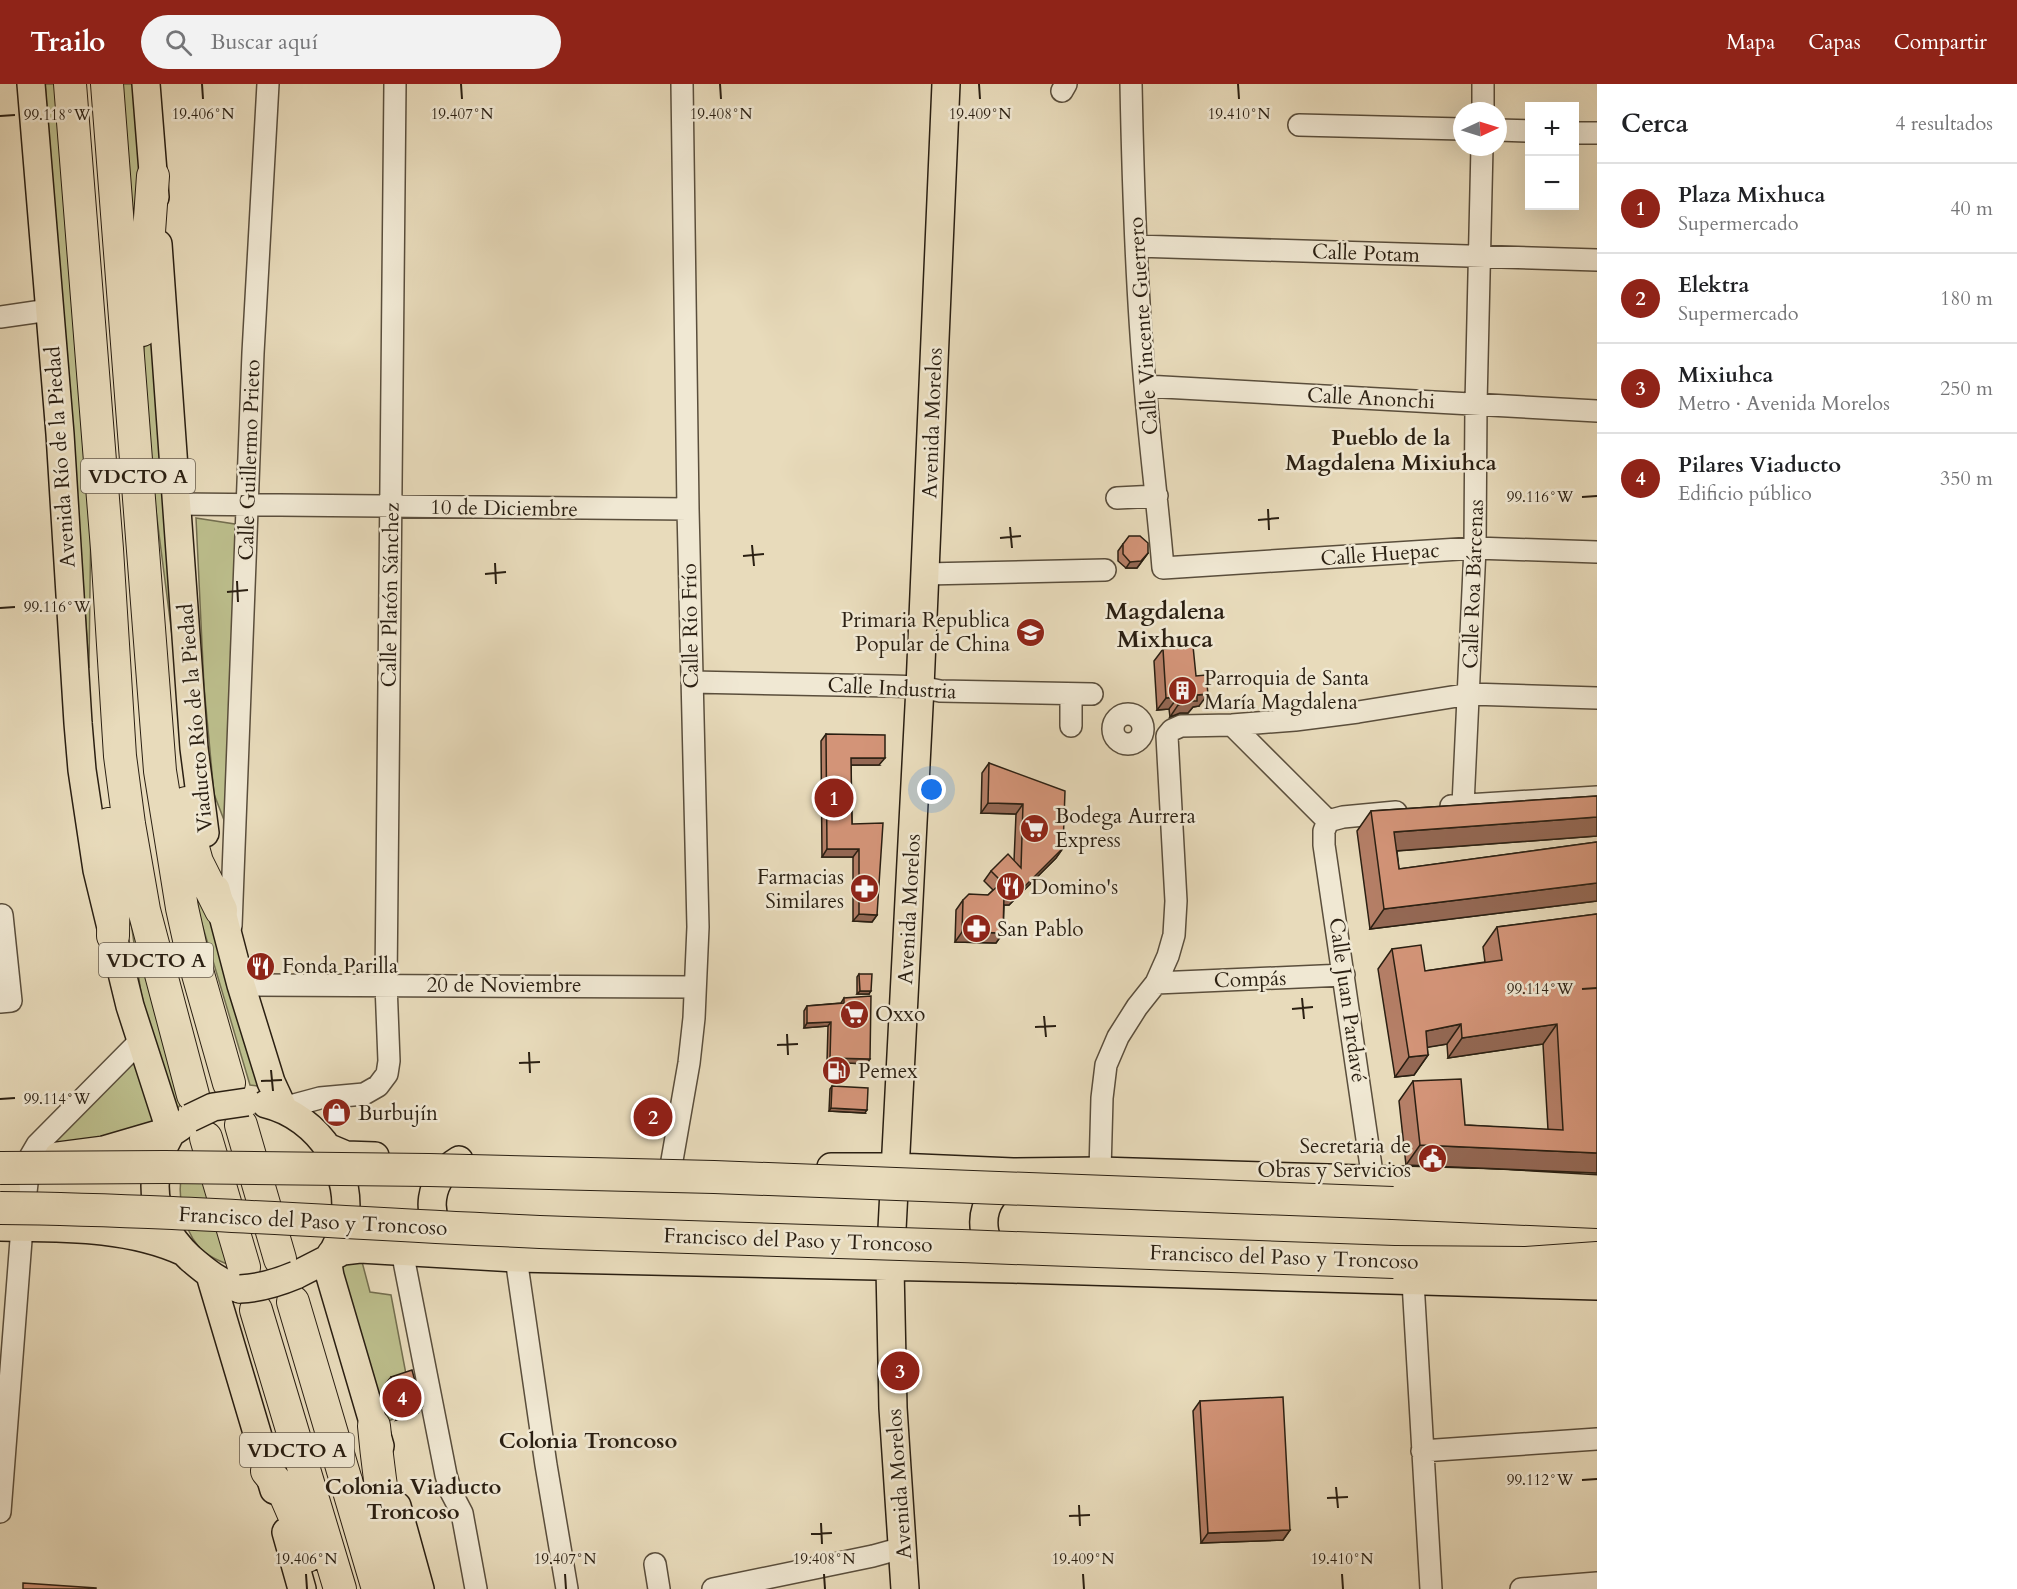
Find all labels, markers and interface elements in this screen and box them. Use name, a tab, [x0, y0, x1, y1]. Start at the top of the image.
search box	[141, 15, 561, 69]
text: Trailo	[30, 23, 105, 61]
icon: search	[162, 26, 195, 59]
text: Buscar aquí	[210, 27, 318, 57]
text: Mapa	[1726, 28, 1775, 57]
text: Capas	[1808, 28, 1861, 57]
text: Compartir	[1894, 28, 1987, 57]
north arrow	[1453, 102, 1507, 156]
map controls	[1525, 102, 1579, 210]
button: +	[1525, 102, 1579, 156]
text: 19.406°N	[172, 104, 235, 124]
text: 19.407°N	[431, 104, 494, 124]
text: 19.408°N	[690, 104, 753, 124]
text: 19.409°N	[949, 104, 1012, 124]
text: 19.410°N	[1208, 104, 1271, 124]
text: 99.118°W	[24, 105, 91, 125]
text: Cerca	[1621, 106, 1688, 141]
text: 4 resultados	[1895, 110, 1993, 137]
button: −	[1525, 156, 1579, 210]
text: Plaza Mixhuca	[1678, 180, 1825, 210]
text: 1	[1635, 195, 1646, 222]
text: 40 m	[1950, 195, 1993, 222]
text: Supermercado	[1678, 210, 1799, 237]
street label: Calle Vincente Guerrero	[1121, 216, 1166, 436]
street label: Calle Potam	[1311, 237, 1421, 270]
text: Elektra	[1678, 270, 1749, 300]
text: 2	[1635, 285, 1646, 312]
text: 180 m	[1940, 285, 1993, 312]
text: Supermercado	[1678, 300, 1799, 327]
street label: Avenida Río de la Piedad	[38, 345, 83, 569]
street label: Avenida Morelos	[915, 347, 950, 499]
street label: Calle Guillermo Prieto	[231, 359, 268, 561]
text: Mixiuhca	[1678, 360, 1773, 390]
text: 3	[1635, 375, 1646, 402]
text: 250 m	[1940, 375, 1993, 402]
street label: Calle Anonchi	[1306, 381, 1436, 416]
text: Metro · Avenida Morelos	[1678, 390, 1890, 417]
district label: Pueblo de la Magdalena Mixiuhca	[1285, 423, 1497, 478]
text: Pilares Viaducto	[1678, 450, 1841, 480]
road number: VDCTO A	[81, 459, 195, 493]
text: 4	[1635, 465, 1646, 492]
text: 350 m	[1940, 465, 1993, 492]
text: Edificio público	[1678, 480, 1812, 507]
text: 99.116°W	[1507, 487, 1574, 507]
street label: 10 de Diciembre	[430, 493, 578, 524]
street label: Calle Roa Bárcenas	[1456, 499, 1491, 669]
street label: Calle Platón Sánchez	[374, 502, 407, 688]
street label: Calle Huepac	[1319, 536, 1441, 573]
street label: Calle Río Frío	[675, 563, 706, 689]
district label: Magdalena Mixhuca	[1105, 595, 1225, 656]
text: 99.116°W	[24, 597, 91, 617]
street label: Viaducto Río de la Piedad	[171, 602, 220, 834]
place label: Primaria Republica Popular de China	[841, 606, 1010, 659]
school or university icon: Primaria Republica Popular de China	[1015, 616, 1047, 648]
place label: Parroquia de Santa María Magdalena	[1204, 664, 1369, 717]
street label: Calle Industria	[827, 671, 957, 706]
building icon: Parroquia de Santa María Magdalena	[1167, 674, 1199, 706]
your location	[917, 775, 946, 804]
pin: 1	[814, 776, 854, 820]
place label: Bodega Aurrera Express	[1055, 802, 1196, 855]
supermarket icon: Bodega Aurrera Express	[1018, 812, 1050, 844]
street label: Avenida Morelos	[891, 833, 928, 985]
place label: Farmacias Similares	[757, 863, 844, 916]
restaurant icon: Domino's	[994, 871, 1026, 903]
pharmacy icon: Farmacias Similares	[849, 873, 881, 905]
place label: Domino's	[1031, 873, 1118, 902]
pharmacy icon: San Pablo	[960, 913, 992, 945]
place label: San Pablo	[997, 915, 1084, 944]
street label: Calle Juan Pardavé	[1322, 916, 1373, 1084]
road number: VDCTO A	[99, 943, 213, 977]
restaurant icon: Fonda Parilla	[245, 950, 277, 982]
place label: Fonda Parilla	[282, 952, 398, 981]
street label: Compás	[1213, 964, 1287, 995]
street label: 20 de Noviembre	[426, 971, 582, 1000]
text: 99.114°W	[1507, 979, 1574, 999]
supermarket icon: Oxxo	[838, 998, 870, 1030]
place label: Oxxo	[875, 1000, 925, 1029]
fuel station icon: Pemex	[821, 1055, 853, 1087]
place label: Pemex	[858, 1057, 918, 1086]
text: 99.114°W	[24, 1089, 91, 1109]
pin: 2	[634, 1094, 672, 1140]
shop icon: Burbujín	[321, 1097, 353, 1129]
place label: Burbujín	[358, 1099, 438, 1128]
place label: Secretaria de Obras y Servicios	[1257, 1132, 1411, 1185]
public building icon: Secretaria de Obras y Servicios	[1416, 1142, 1448, 1174]
street label: Francisco del Paso y Troncoso	[178, 1200, 448, 1243]
street label: Francisco del Paso y Troncoso	[663, 1221, 933, 1260]
street label: Francisco del Paso y Troncoso	[1149, 1238, 1419, 1277]
pin: 3	[880, 1348, 920, 1394]
pin: 4	[382, 1376, 422, 1420]
street label: Avenida Morelos	[880, 1408, 919, 1560]
district label: Colonia Troncoso	[499, 1426, 677, 1456]
road number: VDCTO A	[240, 1433, 354, 1467]
text: 99.112°W	[1507, 1470, 1574, 1490]
district label: Colonia Viaducto Troncoso	[325, 1472, 501, 1527]
text: 19.406°N	[275, 1549, 338, 1569]
text: 19.407°N	[534, 1549, 597, 1569]
text: 19.408°N	[793, 1549, 856, 1569]
text: 19.409°N	[1052, 1549, 1115, 1569]
text: 19.410°N	[1311, 1549, 1374, 1569]

